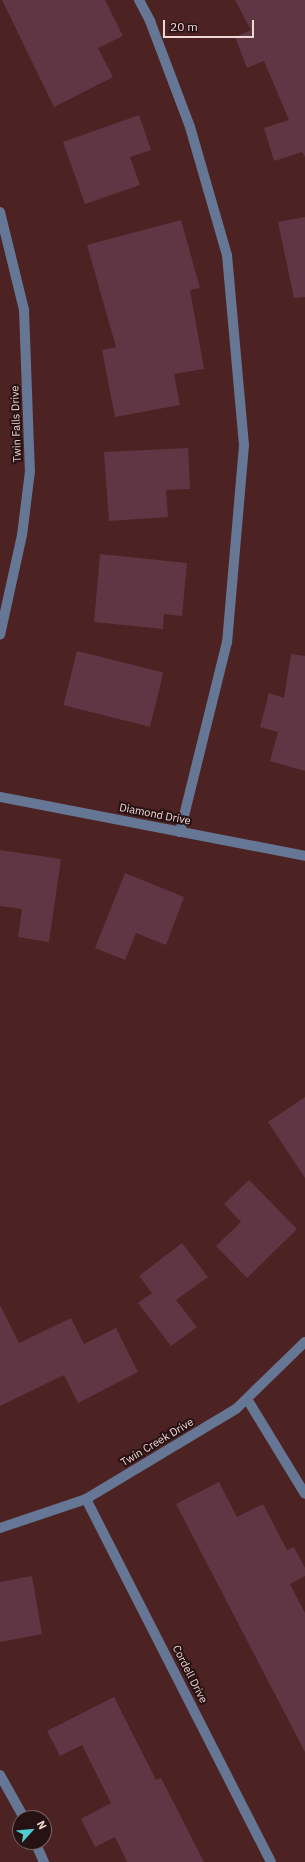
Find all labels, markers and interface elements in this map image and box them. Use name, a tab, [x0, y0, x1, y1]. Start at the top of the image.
scale bar	[165, 12, 256, 38]
text: 20 m	[170, 19, 198, 34]
street label: Twin Falls Drive	[8, 385, 24, 463]
street label: Diamond Drive	[118, 801, 192, 827]
street label: Twin Creek Drive	[118, 1415, 196, 1469]
street label: Cordell Drive	[170, 1643, 210, 1705]
north arrow	[12, 1810, 52, 1850]
text: N	[34, 1818, 50, 1832]

